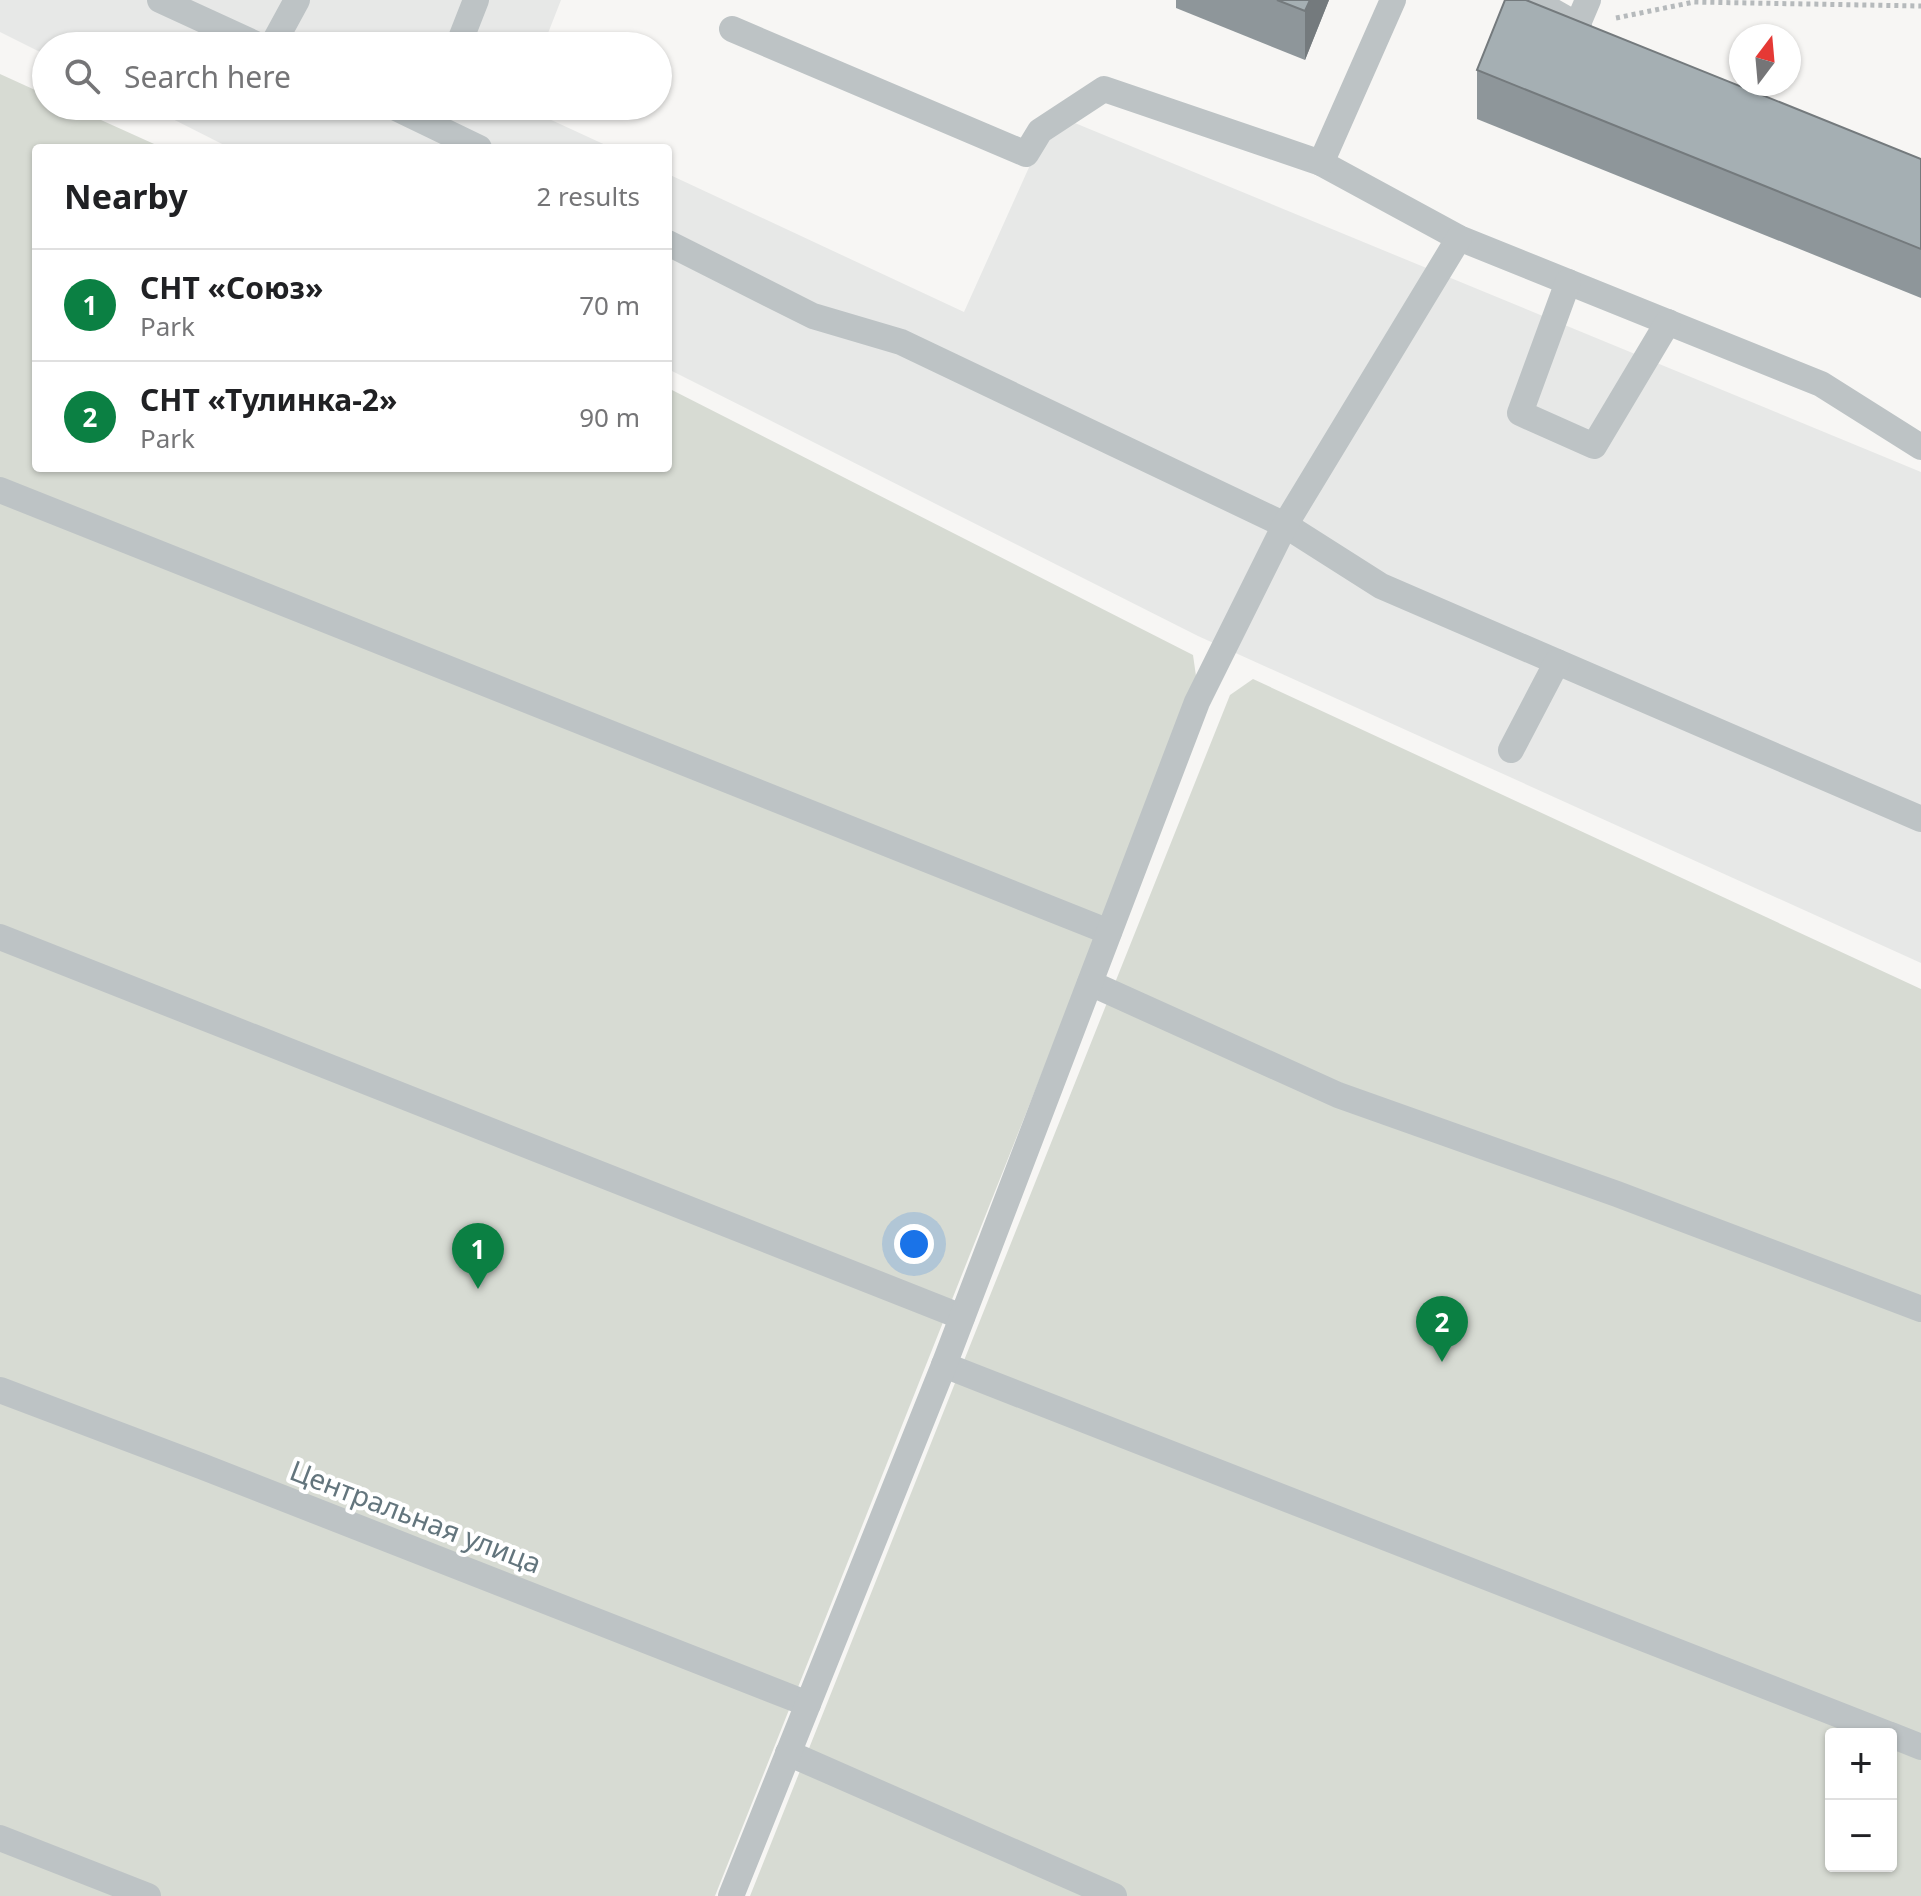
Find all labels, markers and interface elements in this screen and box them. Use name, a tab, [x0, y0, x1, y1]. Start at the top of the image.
north arrow	[1729, 24, 1801, 96]
search box	[32, 32, 672, 120]
icon: search	[60, 54, 104, 98]
text: Search here	[124, 56, 291, 97]
text: Nearby	[64, 173, 188, 219]
text: 2 results	[536, 178, 640, 214]
text: СНТ «Союз»	[140, 267, 323, 308]
text: 1	[83, 287, 97, 323]
text: 70 m	[579, 287, 640, 323]
text: Park	[140, 308, 195, 344]
text: СНТ «Тулинка-2»	[140, 379, 397, 420]
text: 2	[83, 399, 97, 435]
text: 90 m	[579, 399, 640, 435]
text: Park	[140, 420, 195, 456]
pin: 1	[452, 1223, 504, 1289]
your location	[894, 1224, 934, 1264]
pin: 2	[1416, 1296, 1468, 1362]
street label: Центральная улица	[285, 1451, 547, 1581]
map controls	[1825, 1728, 1897, 1872]
button: +	[1825, 1728, 1897, 1800]
button: −	[1825, 1800, 1897, 1872]

